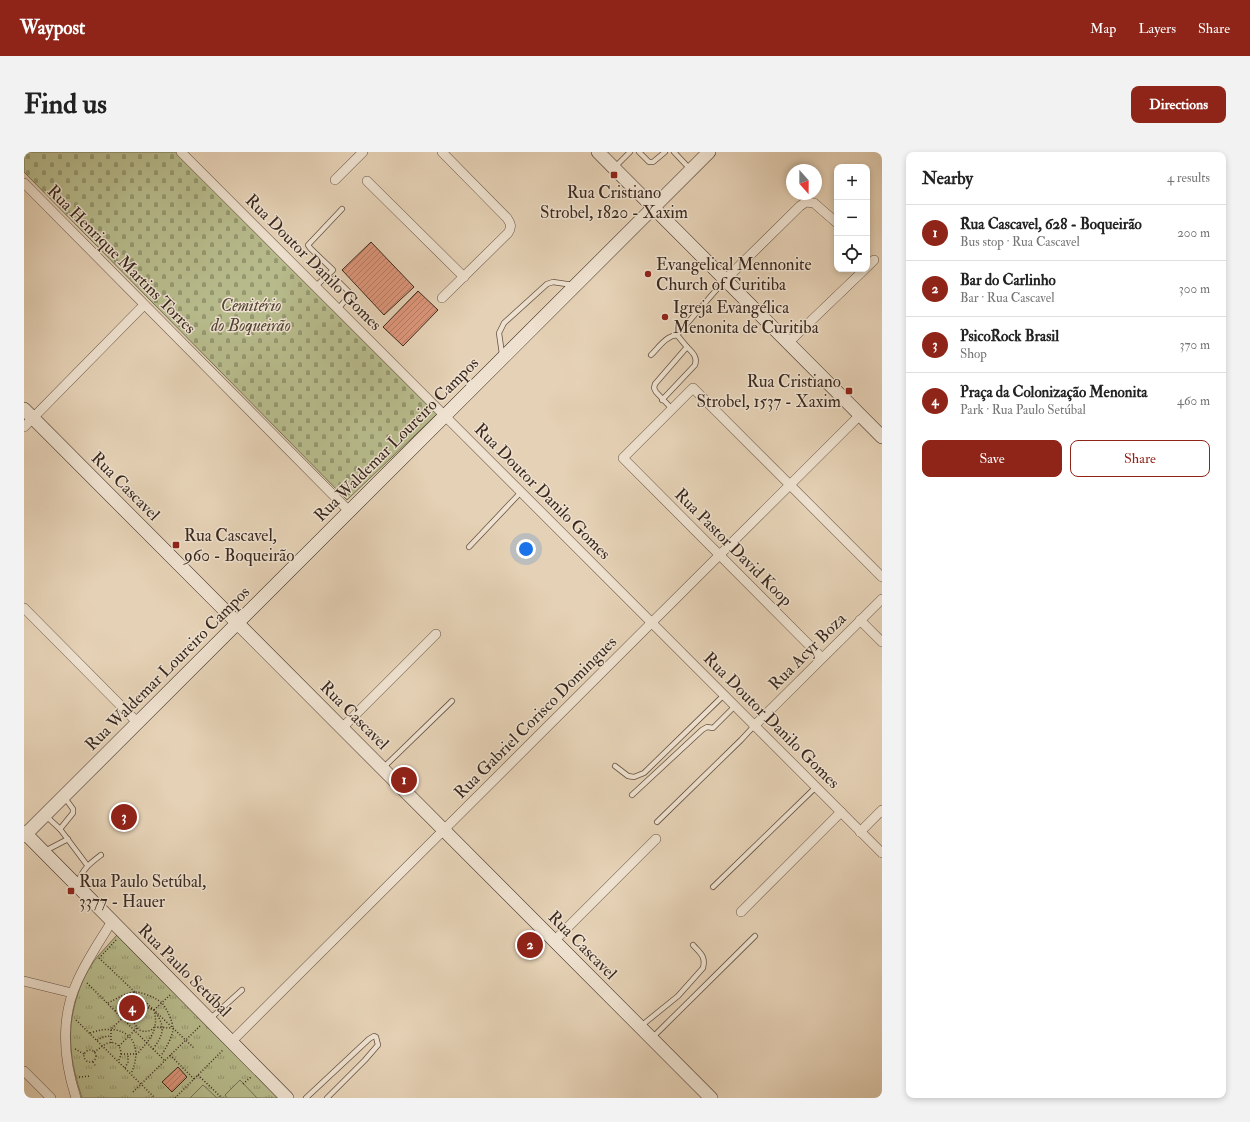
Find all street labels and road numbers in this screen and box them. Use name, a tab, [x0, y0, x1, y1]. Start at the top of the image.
street label: Rua Henrique Martins Torres	[43, 180, 201, 338]
street label: Rua Doutor Danilo Gomes	[241, 190, 386, 335]
street label: Rua Waldemar Loureiro Campos	[310, 352, 484, 527]
street label: Rua Doutor Danilo Gomes	[470, 419, 615, 564]
street label: Rua Cascavel	[87, 448, 165, 526]
street label: Rua Pastor David Koop	[670, 484, 797, 612]
street label: Rua Waldemar Loureiro Campos	[81, 581, 255, 756]
street label: Rua Acyr Boza	[764, 608, 852, 695]
street label: Rua Gabriel Corisco Domingues	[450, 632, 621, 803]
street label: Rua Doutor Danilo Gomes	[699, 648, 844, 793]
street label: Rua Cascavel	[316, 677, 394, 755]
street label: Rua Cascavel	[544, 907, 622, 985]
street label: Rua Paulo Setúbal	[134, 919, 236, 1022]

